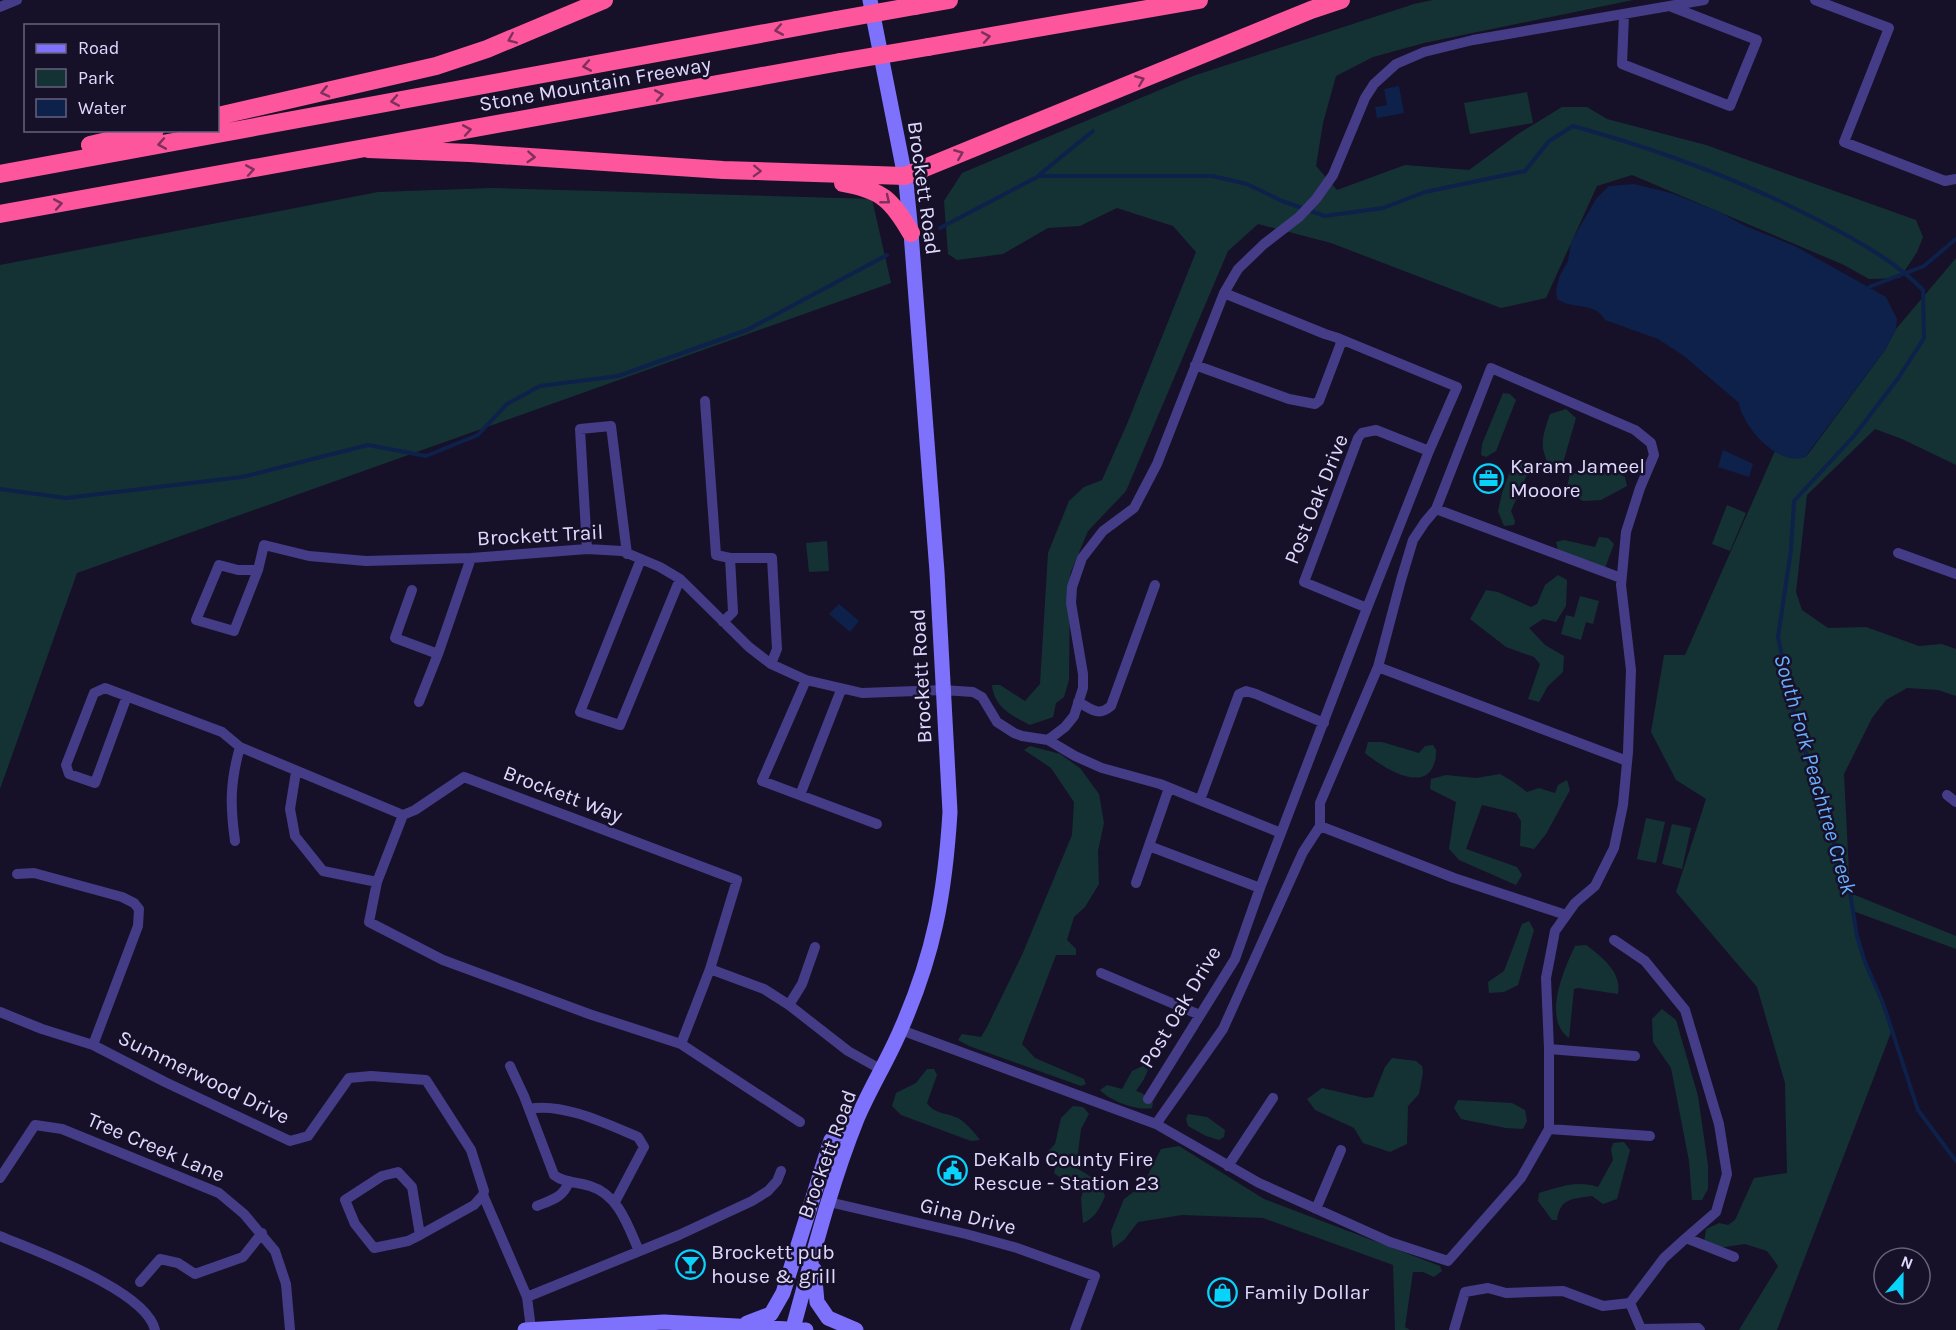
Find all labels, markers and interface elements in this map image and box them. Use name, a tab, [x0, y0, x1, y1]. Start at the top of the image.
one-way arrow	[774, 23, 784, 36]
legend	[24, 24, 219, 132]
one-way arrow	[981, 31, 991, 44]
one-way arrow	[507, 32, 518, 44]
text: Road	[78, 37, 119, 59]
street label: Stone Mountain Freeway	[477, 52, 713, 116]
one-way arrow	[583, 59, 592, 71]
text: Park	[78, 67, 115, 89]
one-way arrow	[1133, 75, 1144, 87]
one-way arrow	[320, 84, 330, 97]
one-way arrow	[653, 89, 663, 102]
one-way arrow	[391, 94, 401, 107]
text: Water	[78, 97, 126, 119]
street label: Brockett Road	[903, 120, 945, 256]
one-way arrow	[462, 125, 472, 137]
one-way arrow	[158, 137, 168, 150]
one-way arrow	[953, 149, 964, 161]
one-way arrow	[527, 150, 536, 163]
one-way arrow	[244, 164, 254, 177]
one-way arrow	[753, 165, 762, 177]
one-way arrow	[880, 193, 891, 204]
one-way arrow	[52, 198, 62, 211]
street label: Post Oak Drive	[1279, 431, 1353, 567]
place label: Karam Jameel Mooore	[1510, 454, 1645, 502]
office icon: Karam Jameel Mooore	[1473, 462, 1505, 494]
street label: Brockett Trail	[476, 520, 604, 550]
street label: Brockett Road	[905, 608, 937, 744]
water label: South Fork Peachtree Creek	[1768, 651, 1862, 898]
street label: Brockett Way	[500, 760, 626, 828]
street label: Post Oak Drive	[1134, 942, 1226, 1072]
street label: Summerwood Drive	[114, 1025, 294, 1129]
street label: Brockett Road	[793, 1087, 861, 1221]
street label: Tree Creek Lane	[84, 1107, 228, 1187]
place label: DeKalb County Fire Rescue - Station 23	[973, 1147, 1159, 1195]
public building icon: DeKalb County Fire Rescue - Station 23	[936, 1155, 968, 1187]
street label: Gina Drive	[918, 1192, 1018, 1240]
place label: Brockett pub house & grill	[711, 1240, 836, 1288]
north arrow	[1872, 1246, 1932, 1306]
bar icon: Brockett pub house & grill	[674, 1248, 706, 1280]
text: N	[1898, 1252, 1916, 1273]
shop icon: Family Dollar	[1207, 1276, 1239, 1308]
place label: Family Dollar	[1244, 1280, 1369, 1304]

